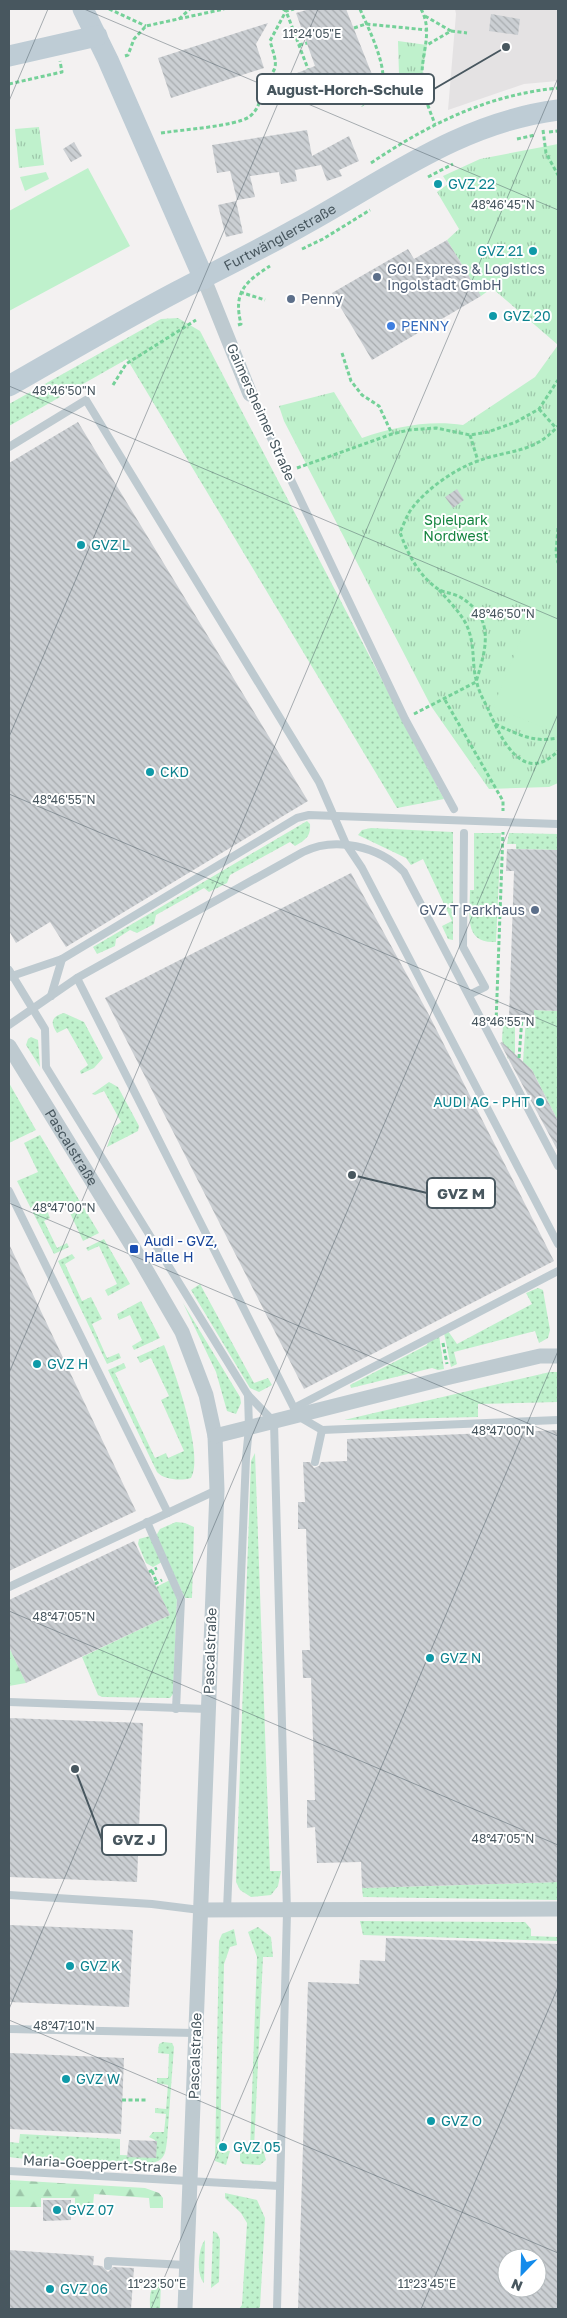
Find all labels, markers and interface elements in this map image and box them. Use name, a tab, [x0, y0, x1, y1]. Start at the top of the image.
text: 11°24'05"E	[283, 26, 341, 41]
callout: August-Horch-Schule	[257, 74, 434, 104]
text: August-Horch-Schule	[266, 80, 424, 98]
place label: GVZ 22	[448, 175, 495, 192]
marker: GVZ 22	[432, 178, 444, 190]
text: 48°46'45"N	[471, 197, 535, 212]
street label: Furtwänglerstraße	[221, 200, 339, 274]
place label: GVZ 21	[477, 242, 523, 259]
marker: GVZ 21	[527, 245, 539, 257]
place label: GO! Express & Logistics Ingolstadt GmbH	[387, 260, 545, 293]
marker: GO! Express & Logistics Ingolstadt GmbH	[371, 271, 383, 283]
place label: Penny	[301, 290, 343, 307]
marker: Penny	[285, 293, 297, 305]
place label: GVZ 20	[503, 307, 551, 324]
marker: GVZ 20	[487, 310, 499, 322]
place label: PENNY	[401, 317, 449, 334]
marker: PENNY	[385, 320, 397, 332]
street label: Gaimersheimer Straße	[223, 340, 299, 483]
text: 48°46'50"N	[32, 383, 96, 398]
park label: Spielpark Nordwest	[423, 511, 489, 544]
place label: GVZ L	[91, 536, 130, 553]
marker: GVZ L	[75, 539, 87, 551]
text: 48°46'50"N	[471, 606, 535, 621]
place label: CKD	[160, 763, 189, 780]
marker: CKD	[144, 766, 156, 778]
text: 48°46'55"N	[32, 792, 96, 807]
place label: GVZ T Parkhaus	[419, 901, 525, 918]
marker: GVZ T Parkhaus	[529, 904, 541, 916]
text: 48°46'55"N	[471, 1014, 535, 1029]
place label: AUDI AG - PHT	[433, 1093, 530, 1110]
marker: AUDI AG - PHT	[534, 1096, 546, 1108]
street label: Pascalstraße	[42, 1106, 102, 1189]
callout: GVZ M	[427, 1178, 495, 1208]
text: GVZ M	[437, 1184, 485, 1202]
text: 48°47'00"N	[32, 1200, 96, 1215]
place label: Audi - GVZ, Halle H	[144, 1232, 218, 1265]
marker: Audi - GVZ, Halle H	[128, 1243, 140, 1255]
place label: GVZ H	[47, 1355, 89, 1372]
marker: GVZ H	[31, 1358, 43, 1370]
text: 48°47'00"N	[471, 1423, 535, 1438]
street label: Pascalstraße	[199, 1607, 220, 1695]
text: 48°47'05"N	[33, 1609, 95, 1624]
place label: GVZ N	[440, 1649, 482, 1666]
marker: GVZ N	[424, 1652, 436, 1664]
callout: GVZ J	[102, 1825, 166, 1855]
text: GVZ J	[112, 1830, 156, 1848]
text: 48°47'05"N	[472, 1831, 534, 1846]
place label: GVZ K	[80, 1957, 121, 1974]
marker: GVZ K	[64, 1960, 76, 1972]
street label: Pascalstraße	[184, 2012, 205, 2100]
text: 48°47'10"N	[33, 2018, 95, 2033]
place label: GVZ W	[76, 2070, 121, 2087]
marker: GVZ W	[60, 2073, 72, 2085]
place label: GVZ O	[441, 2112, 482, 2129]
marker: GVZ O	[425, 2115, 437, 2127]
place label: GVZ 05	[233, 2138, 281, 2155]
marker: GVZ 05	[217, 2141, 229, 2153]
street label: Maria-Goeppert-Straße	[23, 2151, 177, 2176]
place label: GVZ 07	[67, 2201, 114, 2218]
marker: GVZ 07	[51, 2204, 63, 2216]
north arrow	[497, 2248, 547, 2298]
text: 11°23'50"E	[128, 2276, 186, 2291]
text: 11°23'45"E	[398, 2276, 456, 2291]
text: N	[509, 2276, 525, 2295]
place label: GVZ 06	[60, 2280, 108, 2297]
marker: GVZ 06	[44, 2283, 56, 2295]

